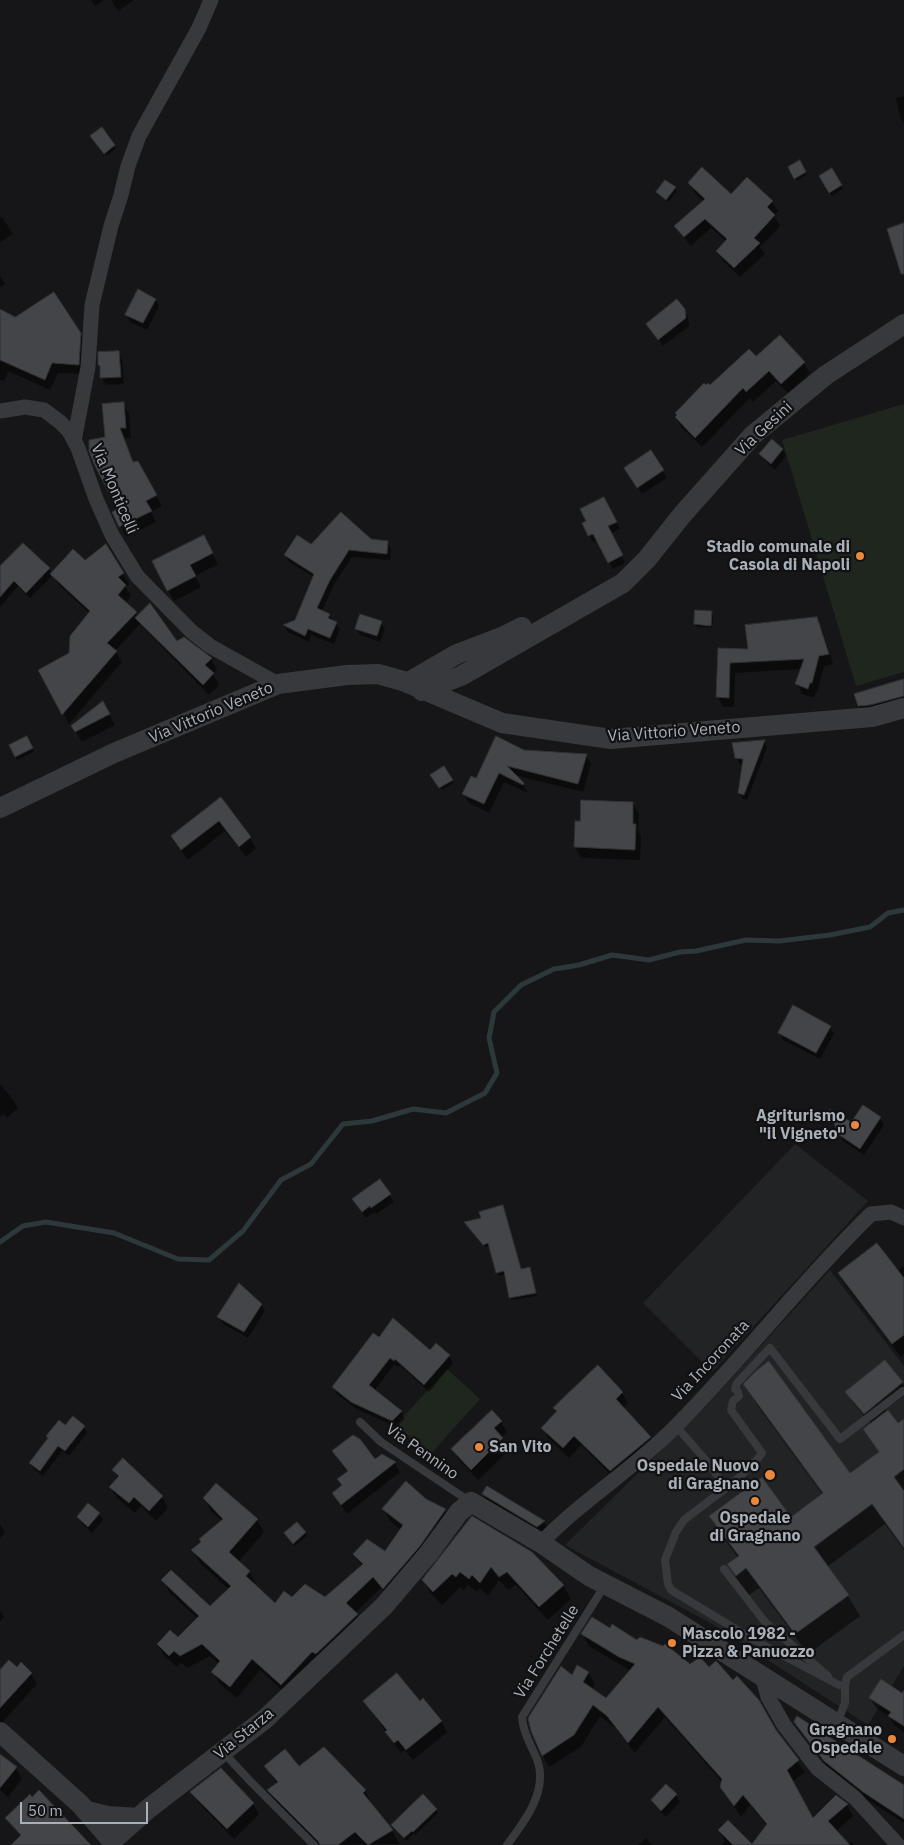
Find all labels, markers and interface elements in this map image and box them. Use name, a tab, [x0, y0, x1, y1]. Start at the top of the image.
street label: Via Gesini	[732, 398, 796, 460]
street label: Via Monticelli	[86, 441, 142, 537]
place label: Stadio comunale di Casola di Napoli	[706, 537, 850, 575]
marker: Stadio comunale di Casola di Napoli	[854, 550, 866, 562]
street label: Via Vittorio Veneto	[146, 678, 276, 748]
street label: Via Vittorio Veneto	[607, 718, 741, 746]
place label: Agriturismo "il Vigneto"	[756, 1106, 845, 1144]
marker: Agriturismo "il Vigneto"	[849, 1119, 861, 1131]
street label: Via Incoronata	[668, 1316, 754, 1406]
street label: Via Pennino	[382, 1420, 462, 1484]
place label: San Vito	[489, 1437, 551, 1457]
marker: San Vito	[473, 1441, 485, 1453]
place label: Ospedale Nuovo di Gragnano	[637, 1456, 759, 1494]
marker: Ospedale Nuovo di Gragnano	[763, 1468, 777, 1482]
marker: Ospedale di Gragnano	[749, 1495, 761, 1507]
place label: Ospedale di Gragnano	[710, 1508, 800, 1546]
street label: Via Forchetelle	[511, 1602, 583, 1702]
place label: Mascolo 1982 - Pizza & Panuozzo	[682, 1624, 815, 1662]
marker: Mascolo 1982 - Pizza & Panuozzo	[666, 1637, 678, 1649]
street label: Via Starza	[210, 1704, 278, 1764]
place label: Gragnano Ospedale	[809, 1720, 882, 1758]
marker: Gragnano Ospedale	[886, 1733, 898, 1745]
scale bar	[22, 1792, 150, 1824]
text: 50 m	[28, 1801, 63, 1820]

